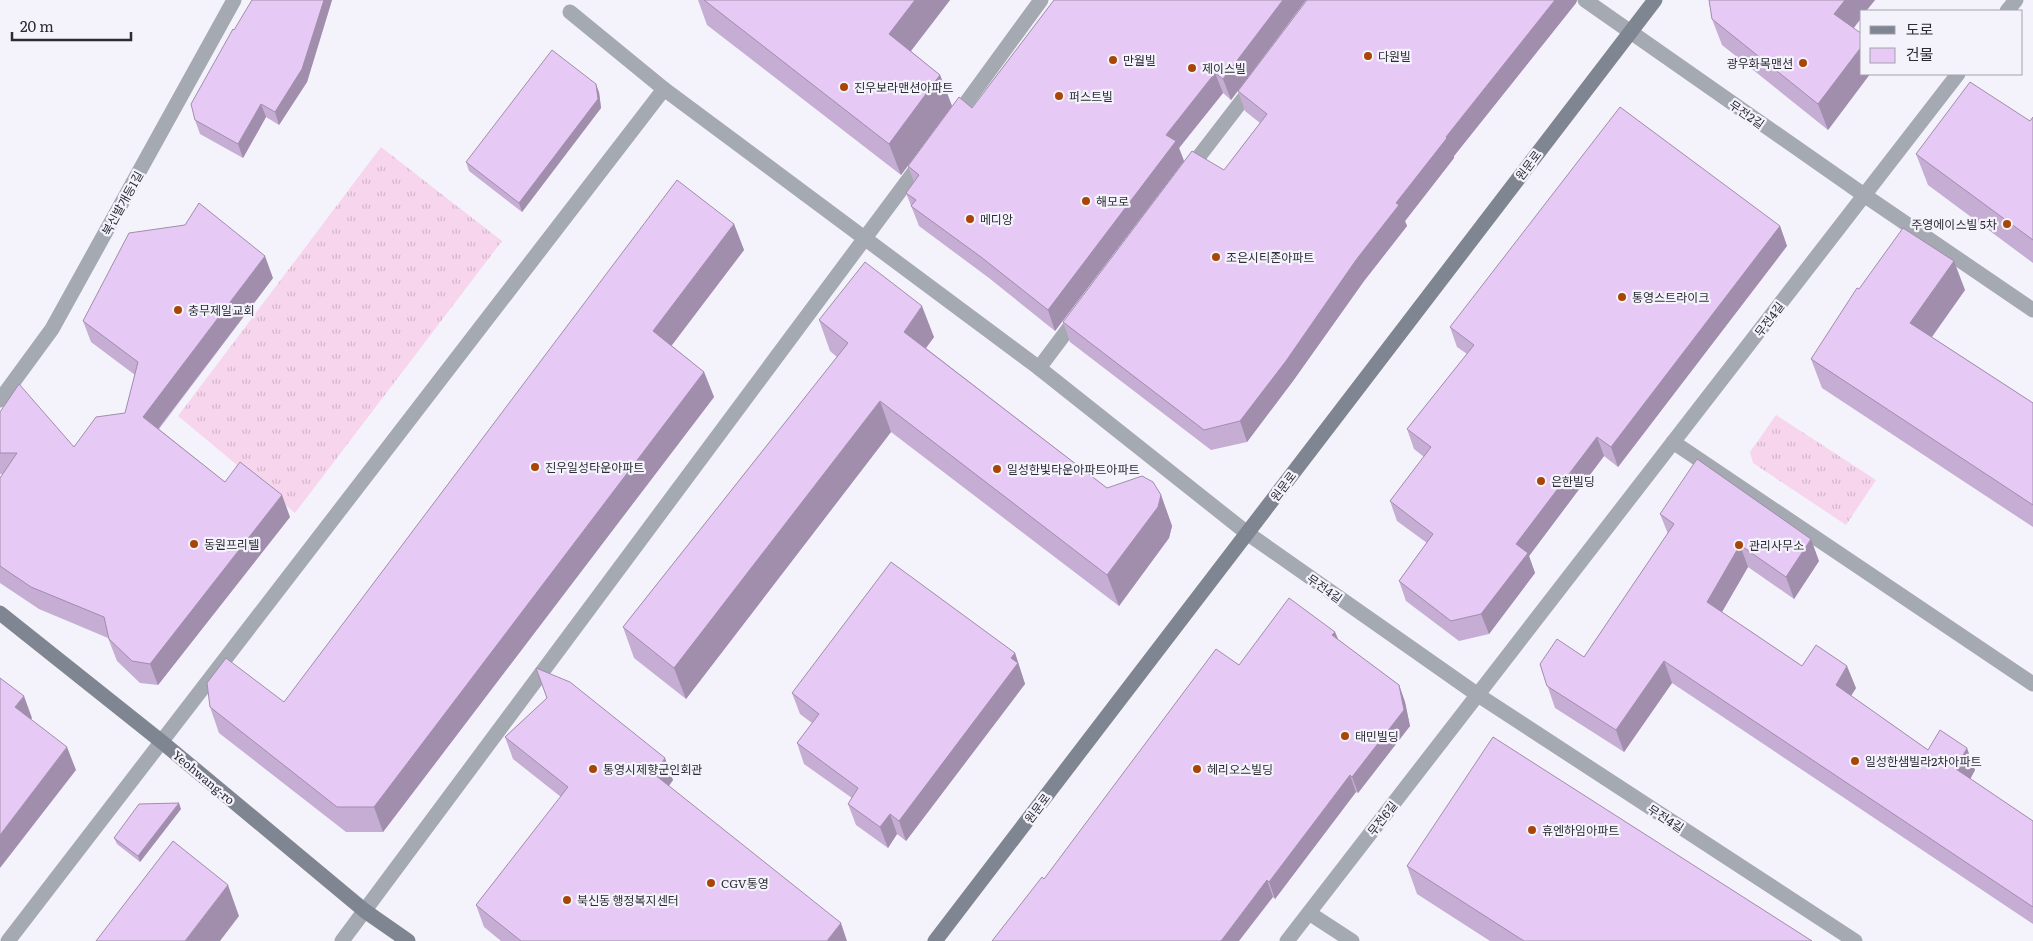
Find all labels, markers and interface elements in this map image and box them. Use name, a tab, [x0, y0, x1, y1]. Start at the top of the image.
scale bar	[12, 10, 131, 42]
legend	[1860, 10, 2023, 75]
text: 20 m	[20, 14, 54, 37]
text: 도로	[1906, 17, 1934, 40]
text: 건물	[1906, 42, 1934, 65]
place label: 다원빌	[1378, 47, 1411, 65]
marker: 다원빌	[1362, 50, 1374, 62]
place label: 만월빌	[1123, 51, 1156, 69]
marker: 만월빌	[1107, 54, 1119, 66]
place label: 광우화목맨션	[1727, 54, 1793, 72]
marker: 광우화목맨션	[1797, 57, 1809, 69]
place label: 제이스빌	[1202, 59, 1246, 77]
marker: 제이스빌	[1186, 62, 1198, 74]
place label: 진우보라맨션아파트	[854, 78, 953, 96]
marker: 진우보라맨션아파트	[838, 81, 850, 93]
place label: 퍼스트빌	[1069, 87, 1113, 105]
marker: 퍼스트빌	[1053, 90, 1065, 102]
street label: 무전2길	[1726, 95, 1768, 133]
street label: 원문로	[1511, 146, 1545, 184]
street label: 북신발개등1길	[97, 168, 147, 238]
place label: 해모로	[1096, 192, 1129, 210]
marker: 해모로	[1080, 195, 1092, 207]
place label: 메디앙	[980, 210, 1013, 228]
marker: 메디앙	[964, 213, 976, 225]
place label: 주영에이스빌 5차	[1911, 215, 1997, 233]
marker: 주영에이스빌 5차	[2001, 218, 2013, 230]
place label: 조은시티존아파트	[1226, 248, 1314, 266]
marker: 조은시티존아파트	[1210, 251, 1222, 263]
place label: 통영스트라이크	[1632, 288, 1709, 306]
marker: 통영스트라이크	[1616, 291, 1628, 303]
street label: 무전4길	[1750, 298, 1788, 340]
place label: 충무제일교회	[188, 301, 254, 319]
marker: 충무제일교회	[172, 304, 184, 316]
place label: 진우일성타운아파트	[545, 458, 644, 476]
place label: 일성한빛타운아파트아파트	[1007, 460, 1139, 478]
marker: 진우일성타운아파트	[529, 461, 541, 473]
marker: 일성한빛타운아파트아파트	[991, 463, 1003, 475]
street label: 원문로	[1266, 467, 1300, 505]
place label: 은한빌딩	[1551, 472, 1595, 490]
marker: 은한빌딩	[1535, 475, 1547, 487]
place label: 동원프리텔	[204, 535, 259, 553]
place label: 관리사무소	[1749, 536, 1804, 554]
marker: 동원프리텔	[188, 538, 200, 550]
marker: 관리사무소	[1733, 539, 1745, 551]
street label: 무전4길	[1304, 569, 1346, 607]
place label: 태민빌딩	[1355, 727, 1399, 745]
marker: 태민빌딩	[1339, 730, 1351, 742]
street label: Yeohwang-ro	[169, 746, 239, 808]
place label: 일성한샘빌라2차아파트	[1865, 752, 1982, 770]
marker: 일성한샘빌라2차아파트	[1849, 755, 1861, 767]
place label: 통영시제향군인회관	[603, 760, 702, 778]
place label: 헤리오스빌딩	[1207, 760, 1273, 778]
marker: 통영시제향군인회관	[587, 763, 599, 775]
marker: 헤리오스빌딩	[1191, 763, 1203, 775]
street label: 원문로	[1020, 789, 1054, 827]
street label: 무전6길	[1363, 797, 1401, 839]
street label: 무전4길	[1644, 800, 1688, 836]
place label: 휴엔하임아파트	[1542, 821, 1619, 839]
marker: 휴엔하임아파트	[1526, 824, 1538, 836]
place label: CGV통영	[721, 874, 769, 892]
marker: CGV통영	[705, 877, 717, 889]
place label: 북신동 행정복지센터	[577, 891, 679, 909]
marker: 북신동 행정복지센터	[561, 894, 573, 906]

